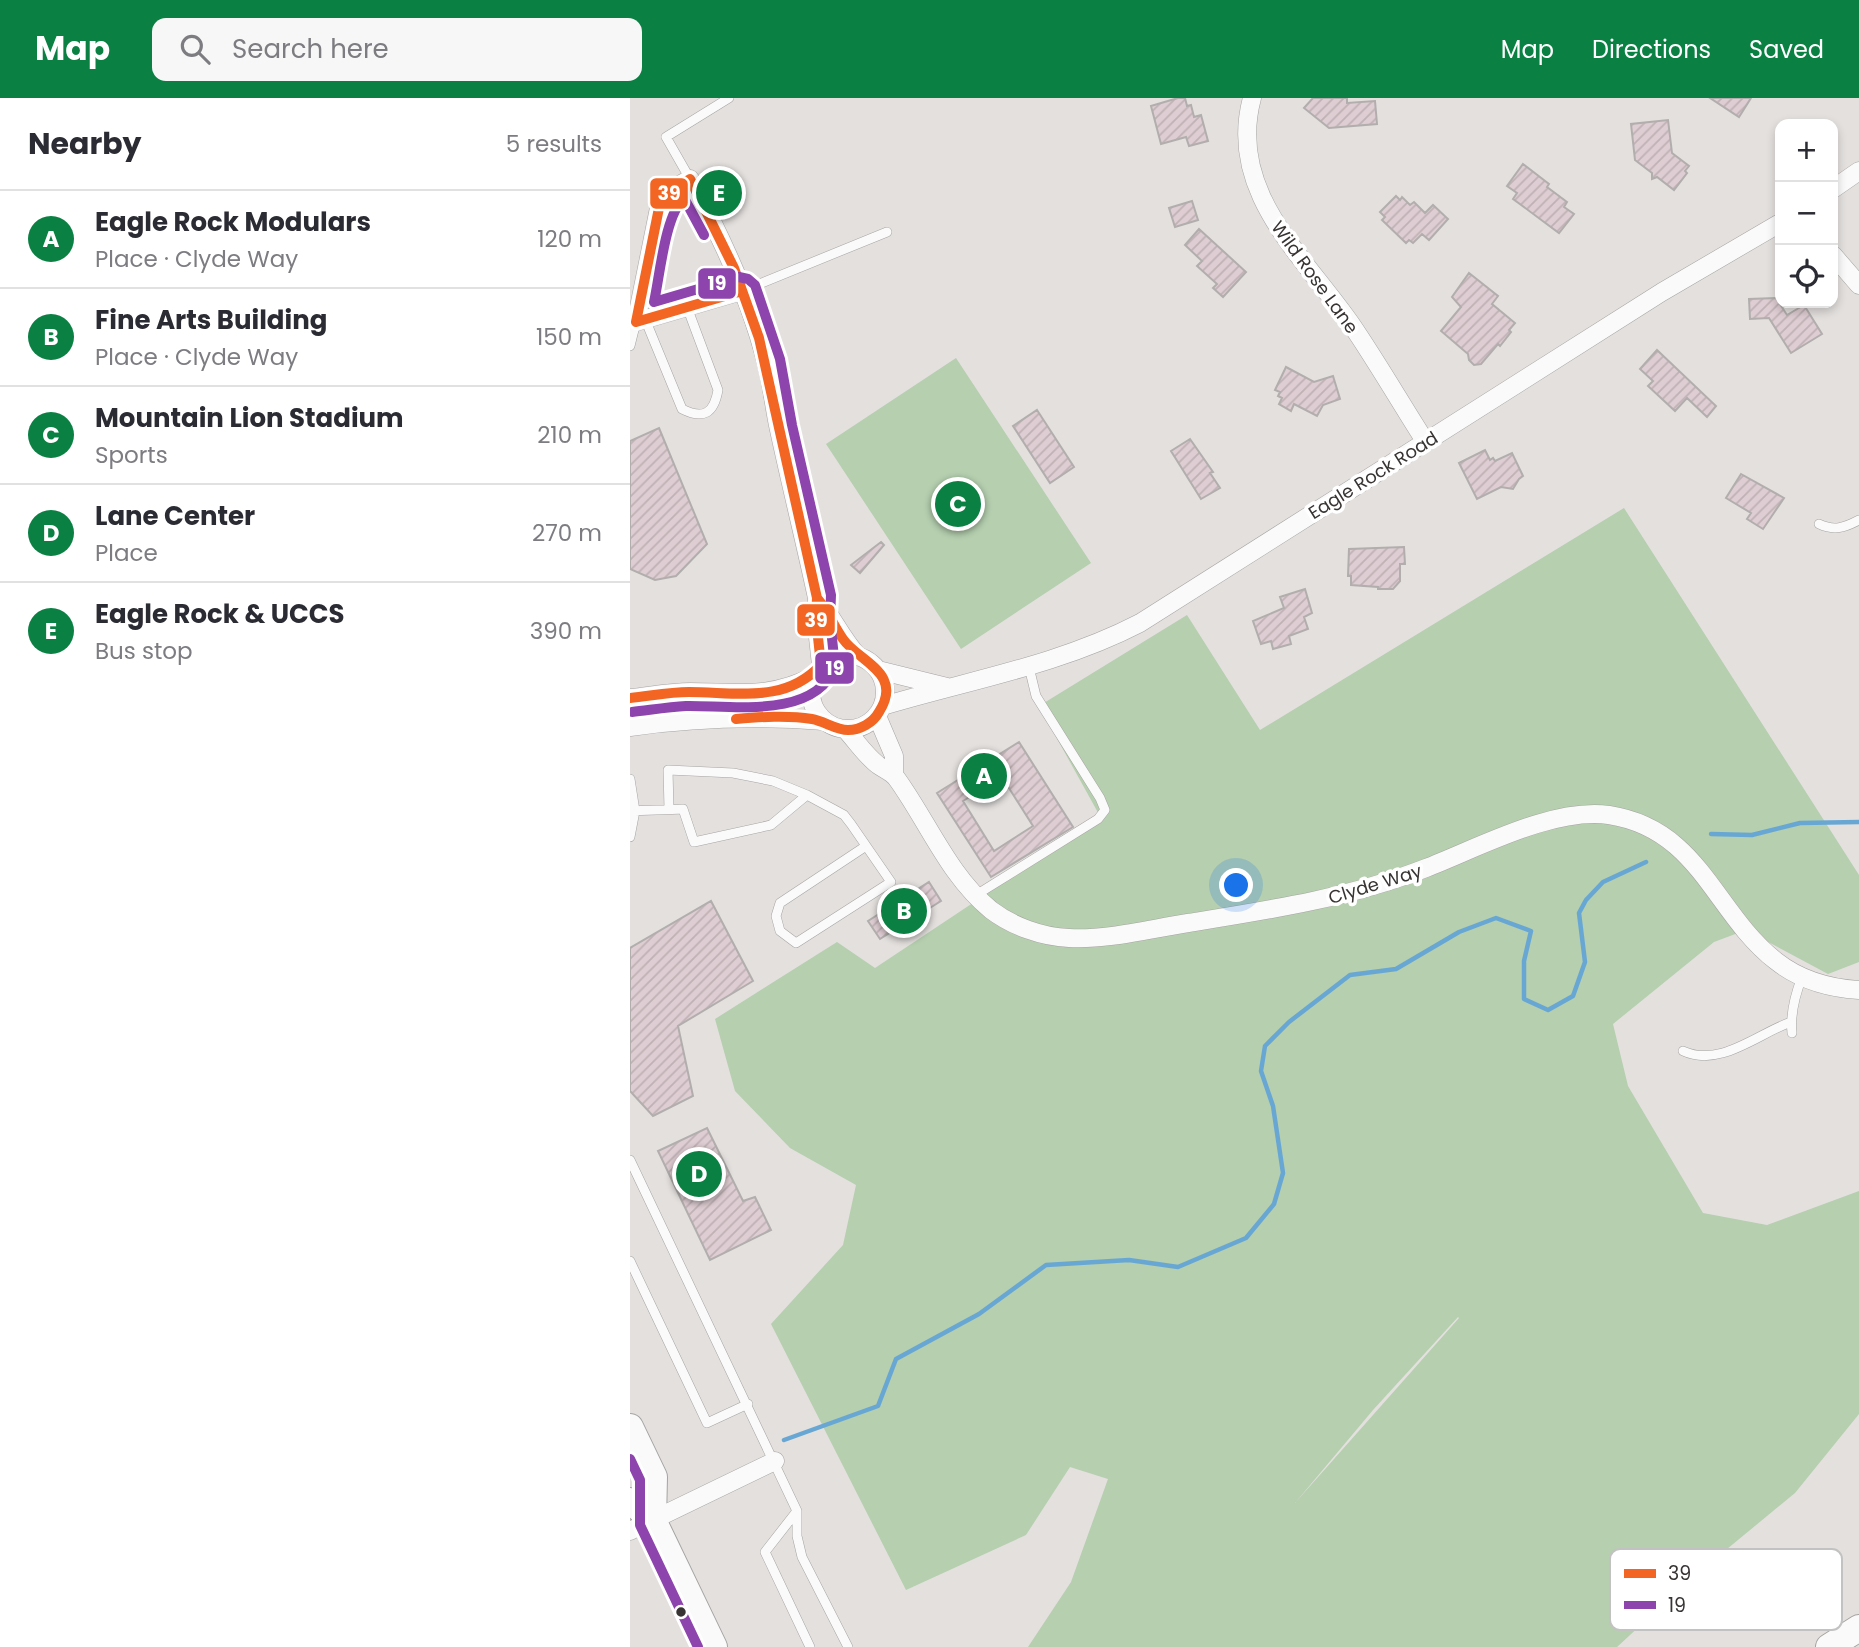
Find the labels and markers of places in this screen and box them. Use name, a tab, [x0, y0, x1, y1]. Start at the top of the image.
pin: E	[696, 167, 742, 219]
pin: C	[935, 478, 981, 530]
pin: A	[961, 750, 1007, 802]
pin: B	[881, 885, 927, 937]
pin: D	[676, 1148, 722, 1200]
unlabelled marker	[674, 1605, 688, 1619]

